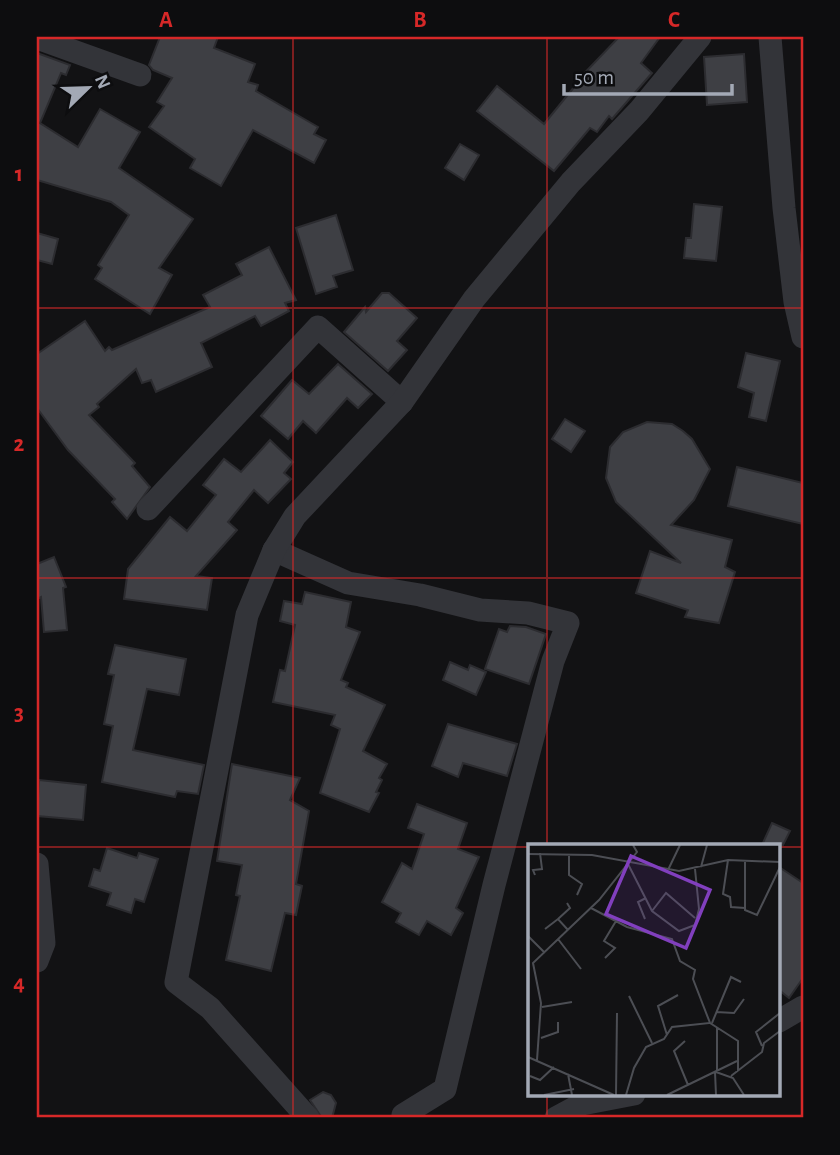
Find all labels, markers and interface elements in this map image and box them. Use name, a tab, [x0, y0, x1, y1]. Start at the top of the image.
text: A	[159, 9, 173, 32]
text: B	[413, 9, 427, 32]
text: C	[668, 9, 680, 32]
north arrow	[52, 52, 122, 122]
scale bar	[564, 52, 732, 96]
text: 50 m	[574, 67, 614, 88]
text: N	[91, 72, 114, 92]
text: 1	[15, 163, 23, 186]
text: 2	[14, 433, 25, 456]
text: 3	[14, 702, 24, 725]
inset map	[528, 844, 780, 1096]
text: 4	[13, 972, 25, 995]

